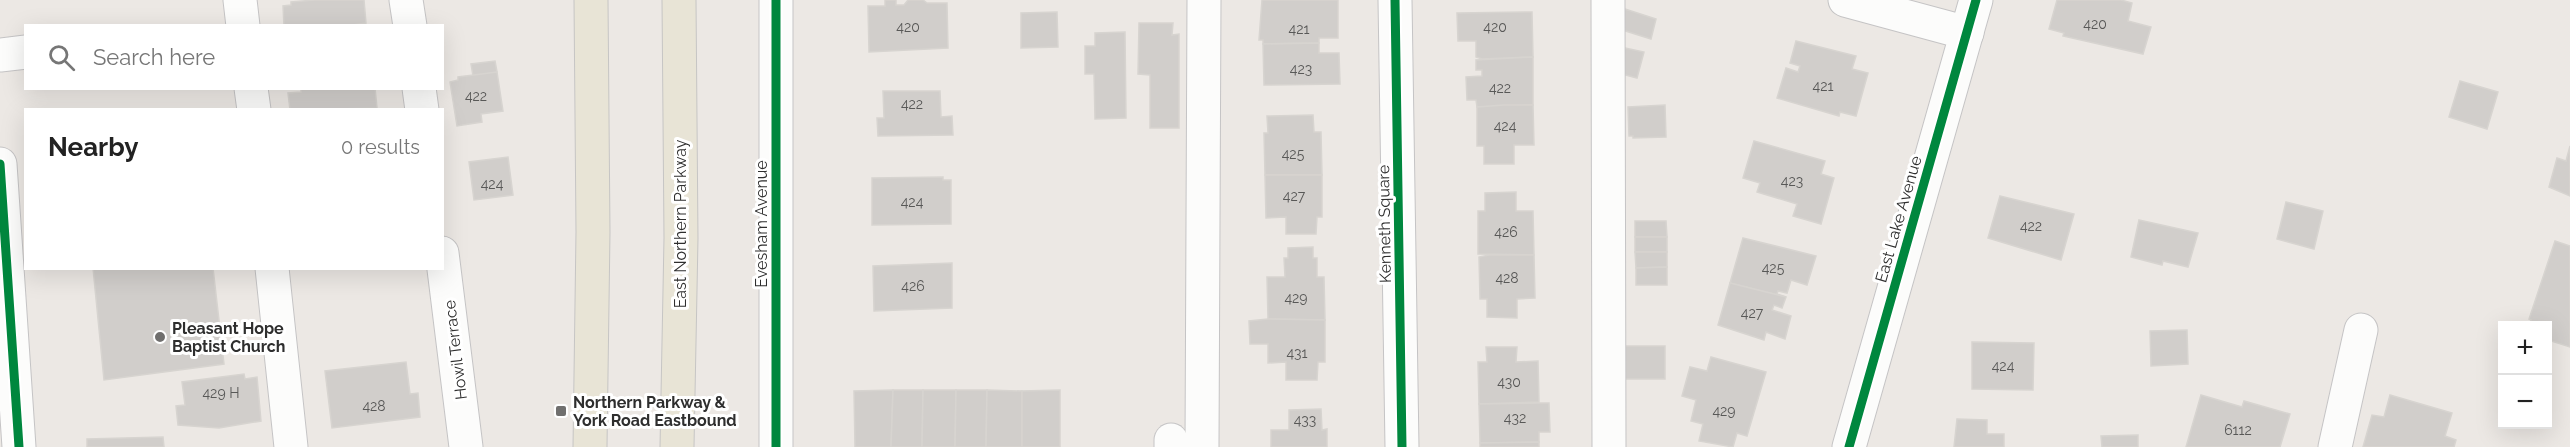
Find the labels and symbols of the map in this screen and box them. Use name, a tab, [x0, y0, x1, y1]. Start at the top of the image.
house number: 420	[2083, 16, 2107, 32]
house number: 420	[896, 19, 920, 35]
house number: 420	[1483, 19, 1507, 35]
house number: 421	[1289, 21, 1309, 37]
house number: 423	[1290, 61, 1312, 77]
house number: 421	[1813, 78, 1833, 94]
house number: 422	[1489, 80, 1511, 96]
house number: 422	[465, 88, 487, 104]
house number: 422	[901, 96, 923, 112]
house number: 424	[1494, 118, 1517, 134]
street label: East Northern Parkway	[671, 139, 690, 308]
house number: 425	[1282, 146, 1305, 162]
street label: East Lake Avenue	[1871, 154, 1926, 285]
street label: Evesham Avenue	[752, 160, 771, 288]
street label: Kenneth Square	[1374, 165, 1395, 283]
house number: 423	[1781, 173, 1803, 189]
house number: 424	[481, 176, 504, 192]
house number: 427	[1283, 188, 1306, 204]
house number: 424	[901, 194, 924, 210]
house number: 422	[2020, 218, 2042, 234]
house number: 426	[1494, 224, 1518, 240]
house number: 425	[1762, 260, 1785, 276]
house number: 428	[1495, 270, 1519, 286]
house number: 426	[901, 278, 925, 294]
house number: 429	[1284, 290, 1308, 306]
street label: Howil Terrace	[440, 299, 471, 401]
house number: 427	[1741, 305, 1764, 321]
place label: Pleasant Hope Baptist Church	[172, 319, 285, 356]
marker: Pleasant Hope Baptist Church	[153, 330, 167, 344]
house number: 431	[1286, 345, 1308, 361]
house number: 424	[1992, 358, 2015, 374]
house number: 430	[1497, 374, 1521, 390]
house number: 429 H	[202, 385, 240, 401]
place label: Northern Parkway & York Road Eastbound	[573, 393, 737, 430]
house number: 428	[362, 398, 386, 414]
house number: 429	[1712, 403, 1736, 419]
marker: Northern Parkway & York Road Eastbound	[554, 404, 568, 418]
house number: 432	[1504, 410, 1526, 426]
house number: 433	[1294, 412, 1316, 428]
house number: 6112	[2224, 422, 2252, 438]

